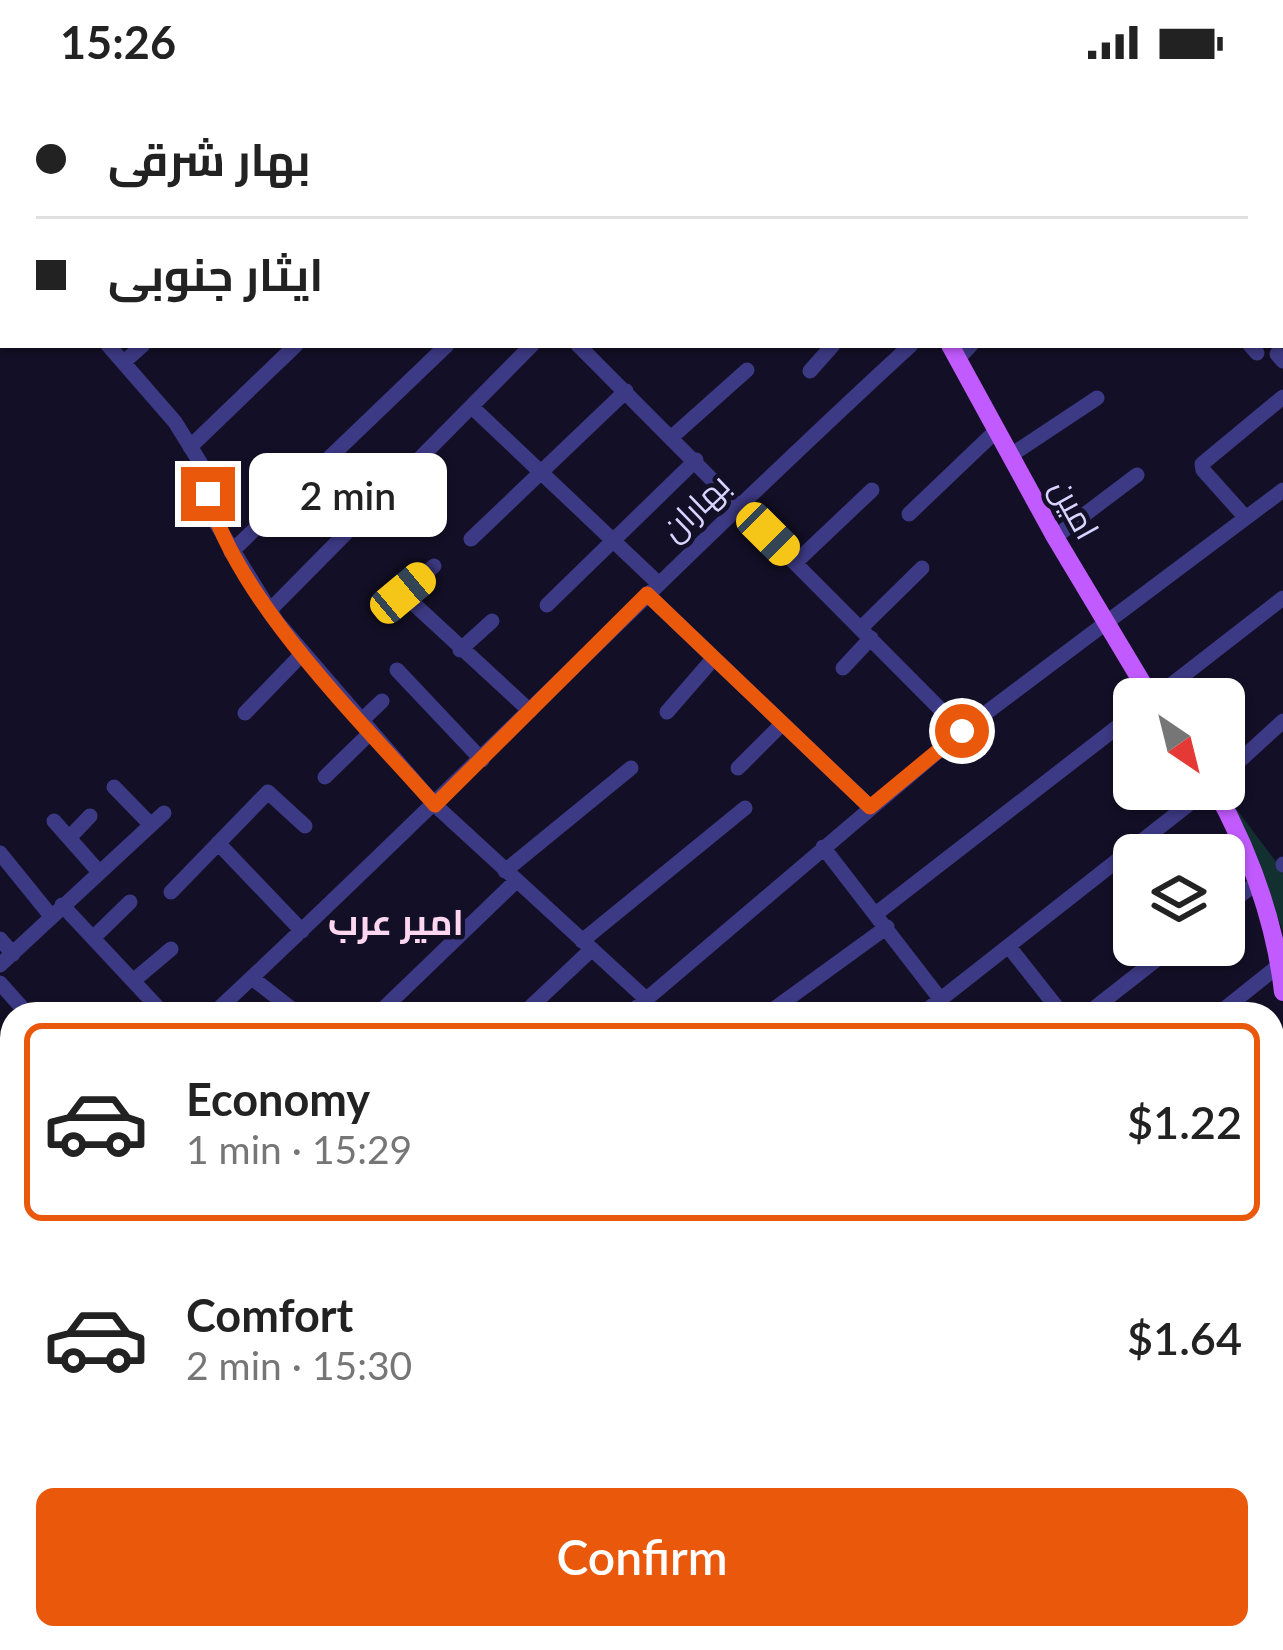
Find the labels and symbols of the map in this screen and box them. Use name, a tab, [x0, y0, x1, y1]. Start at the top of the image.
callout: 2 min	[250, 452, 448, 536]
street label: بهاران	[652, 464, 738, 549]
route end	[181, 467, 235, 521]
street label: امین	[1041, 471, 1109, 547]
car	[730, 496, 806, 572]
car	[364, 556, 442, 630]
north arrow	[1113, 678, 1245, 810]
route start	[935, 704, 989, 758]
district label: امیر عرب	[328, 899, 464, 944]

